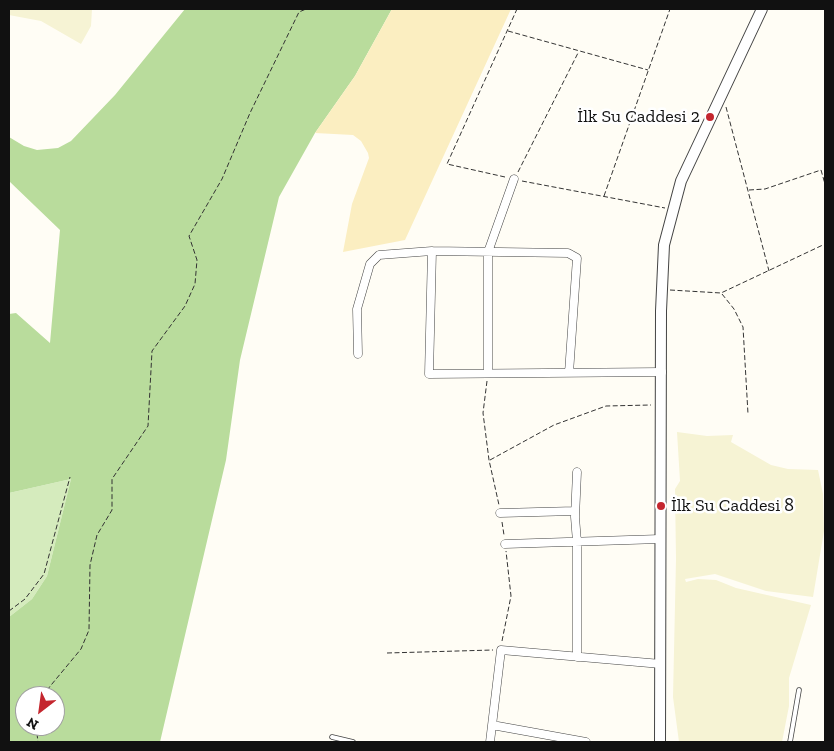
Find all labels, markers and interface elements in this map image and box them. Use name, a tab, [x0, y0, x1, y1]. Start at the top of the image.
place label: İlk Su Caddesi 2	[577, 106, 700, 128]
marker: İlk Su Caddesi 2	[704, 111, 716, 123]
place label: İlk Su Caddesi 8	[671, 495, 794, 517]
marker: İlk Su Caddesi 8	[655, 500, 667, 512]
north arrow	[15, 686, 65, 736]
text: N	[24, 714, 42, 734]

